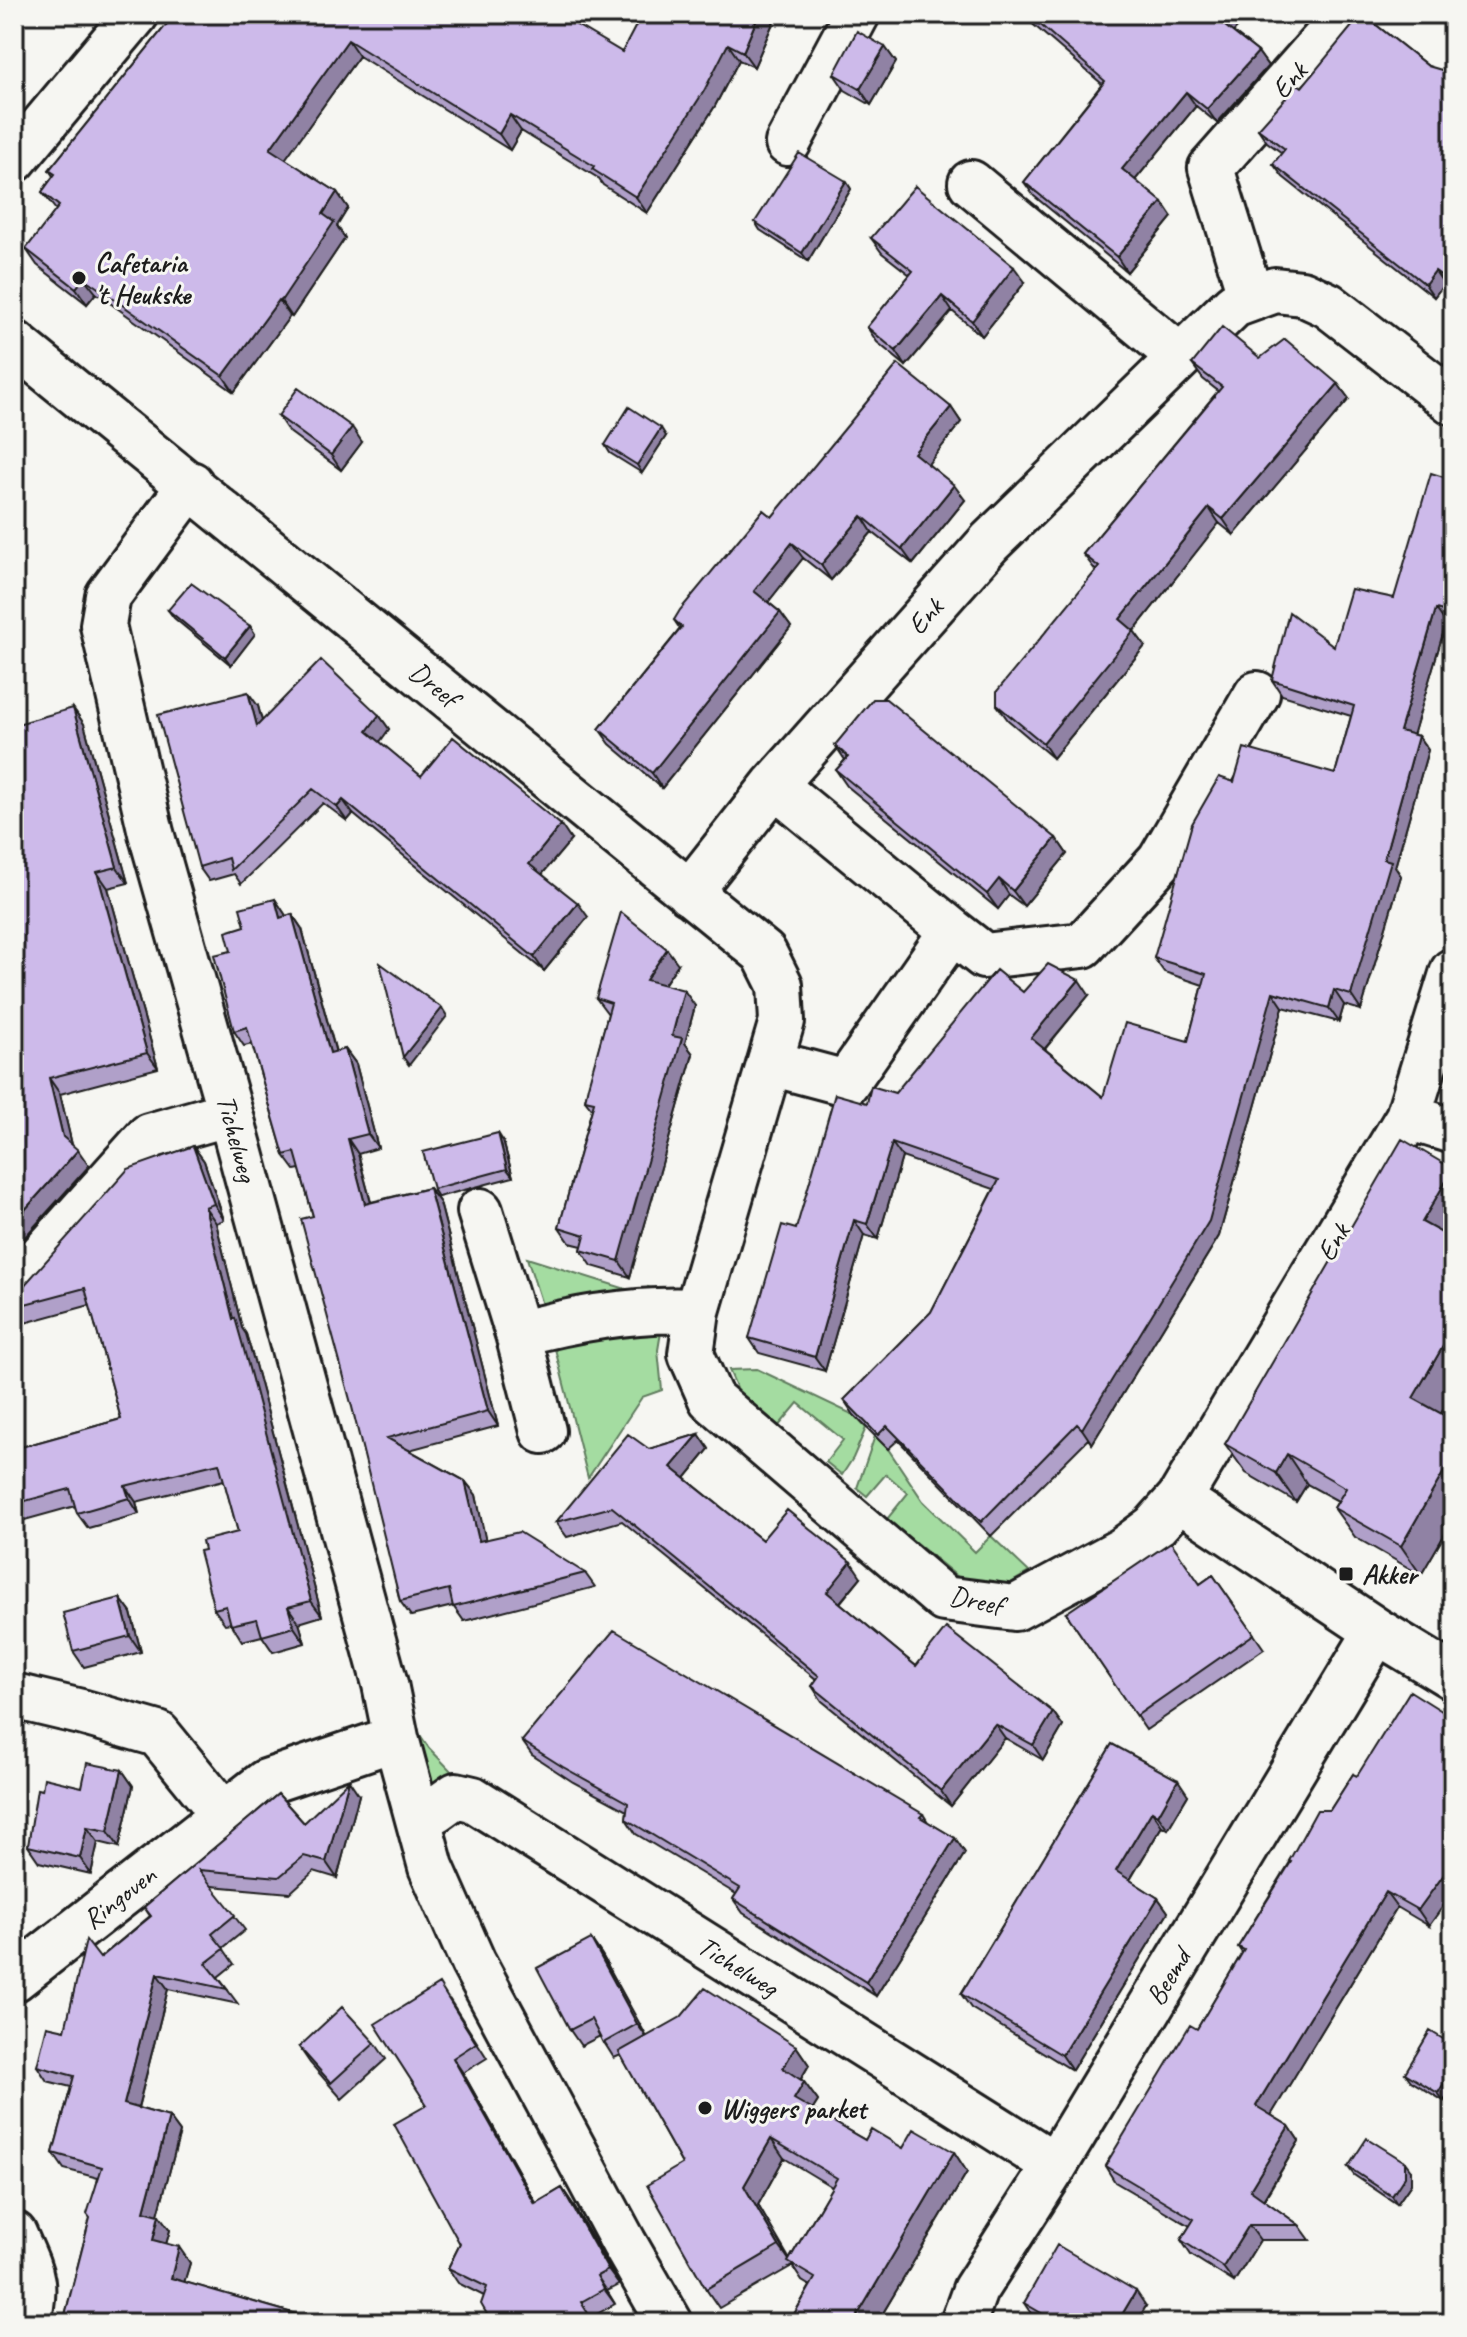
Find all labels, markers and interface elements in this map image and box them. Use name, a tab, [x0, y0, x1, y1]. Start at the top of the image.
street label: Enk	[1263, 53, 1316, 106]
place label: Cafetaria 't Heukske	[95, 245, 193, 312]
marker: Cafetaria 't Heukske	[70, 269, 88, 287]
street label: Enk	[899, 589, 952, 642]
street label: Dreef	[402, 654, 470, 718]
street label: Tichelweg	[209, 1091, 266, 1187]
street label: Enk	[1308, 1215, 1359, 1267]
place label: Akker	[1362, 1557, 1420, 1592]
marker: Akker	[1337, 1565, 1355, 1583]
street label: Dreef	[946, 1577, 1011, 1624]
street label: Ringoven	[75, 1857, 164, 1937]
street label: Tichelweg	[691, 1928, 786, 2005]
street label: Beemd	[1138, 1939, 1200, 2011]
place label: Wiggers parket	[721, 2091, 869, 2126]
marker: Wiggers parket	[696, 2099, 714, 2117]

